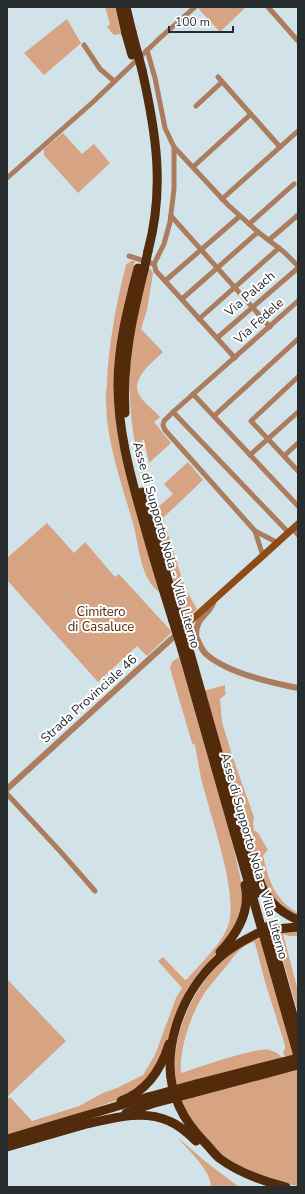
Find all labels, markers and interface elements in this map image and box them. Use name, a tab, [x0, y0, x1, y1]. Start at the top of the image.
scale bar	[169, 8, 233, 34]
text: 100 m	[175, 14, 210, 30]
street label: Via Palach	[220, 267, 279, 322]
street label: Via Fedele	[229, 294, 288, 349]
street label: Asse di Supporto Nola - Villa Literno	[128, 440, 204, 650]
park label: Cimitero di Casaluce	[68, 603, 134, 636]
street label: Strada Provinciale 46	[37, 651, 141, 747]
street label: Asse di Supporto Nola - Villa Literno	[216, 751, 292, 961]

